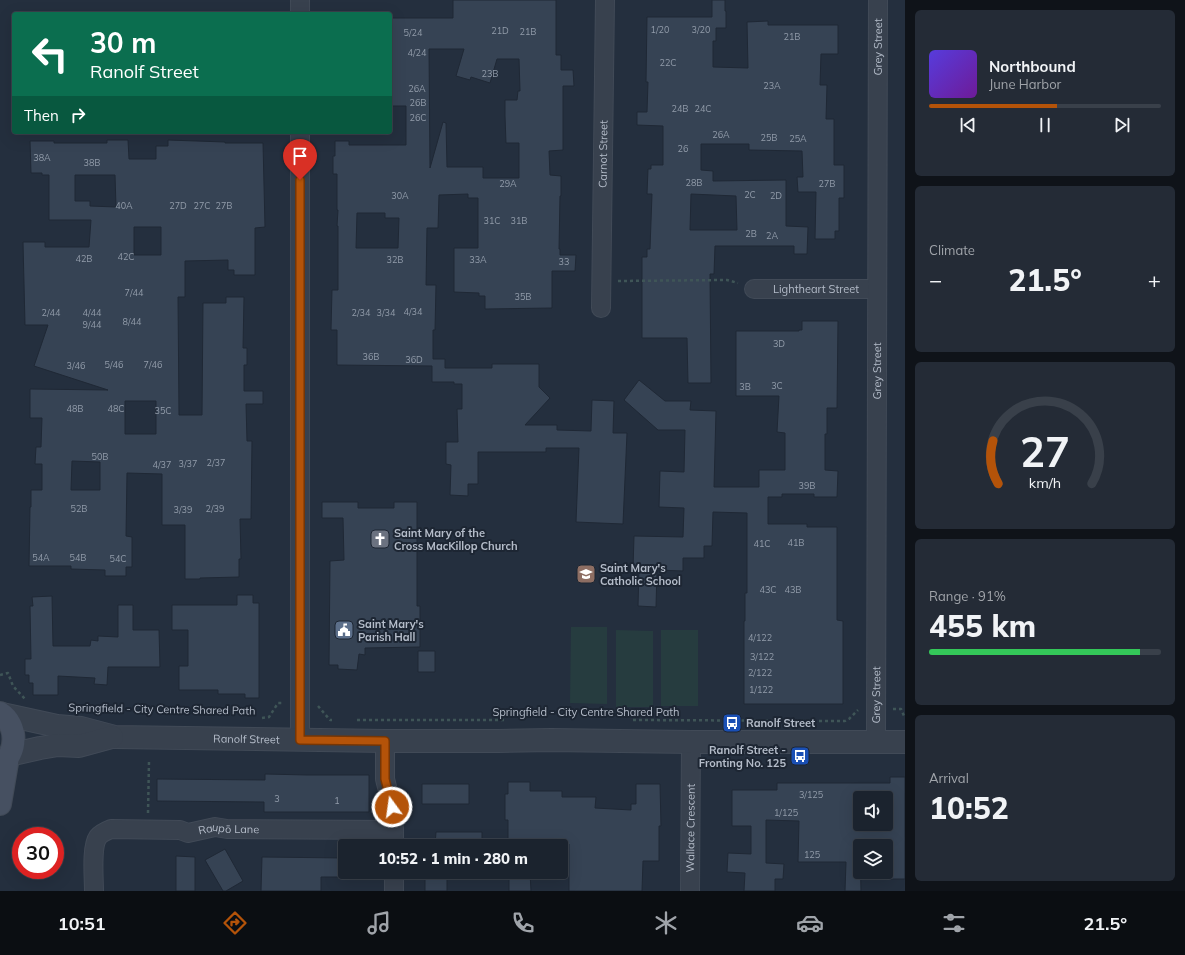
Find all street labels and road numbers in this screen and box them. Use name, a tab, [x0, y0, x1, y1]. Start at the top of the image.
street label: Grey Street	[871, 18, 885, 76]
street label: Carnot Street	[596, 120, 610, 188]
street label: Lightheart Street	[773, 282, 859, 296]
street label: Grey Street	[870, 342, 884, 400]
street label: Grey Street	[869, 666, 883, 724]
street label: Springfield - City Centre Shared Path	[68, 700, 256, 718]
street label: Springfield - City Centre Shared Path	[492, 705, 680, 719]
street label: Ranolf Street	[213, 731, 280, 746]
street label: Wallace Crescent	[683, 783, 698, 872]
street label: Raupō Lane	[197, 820, 259, 838]

